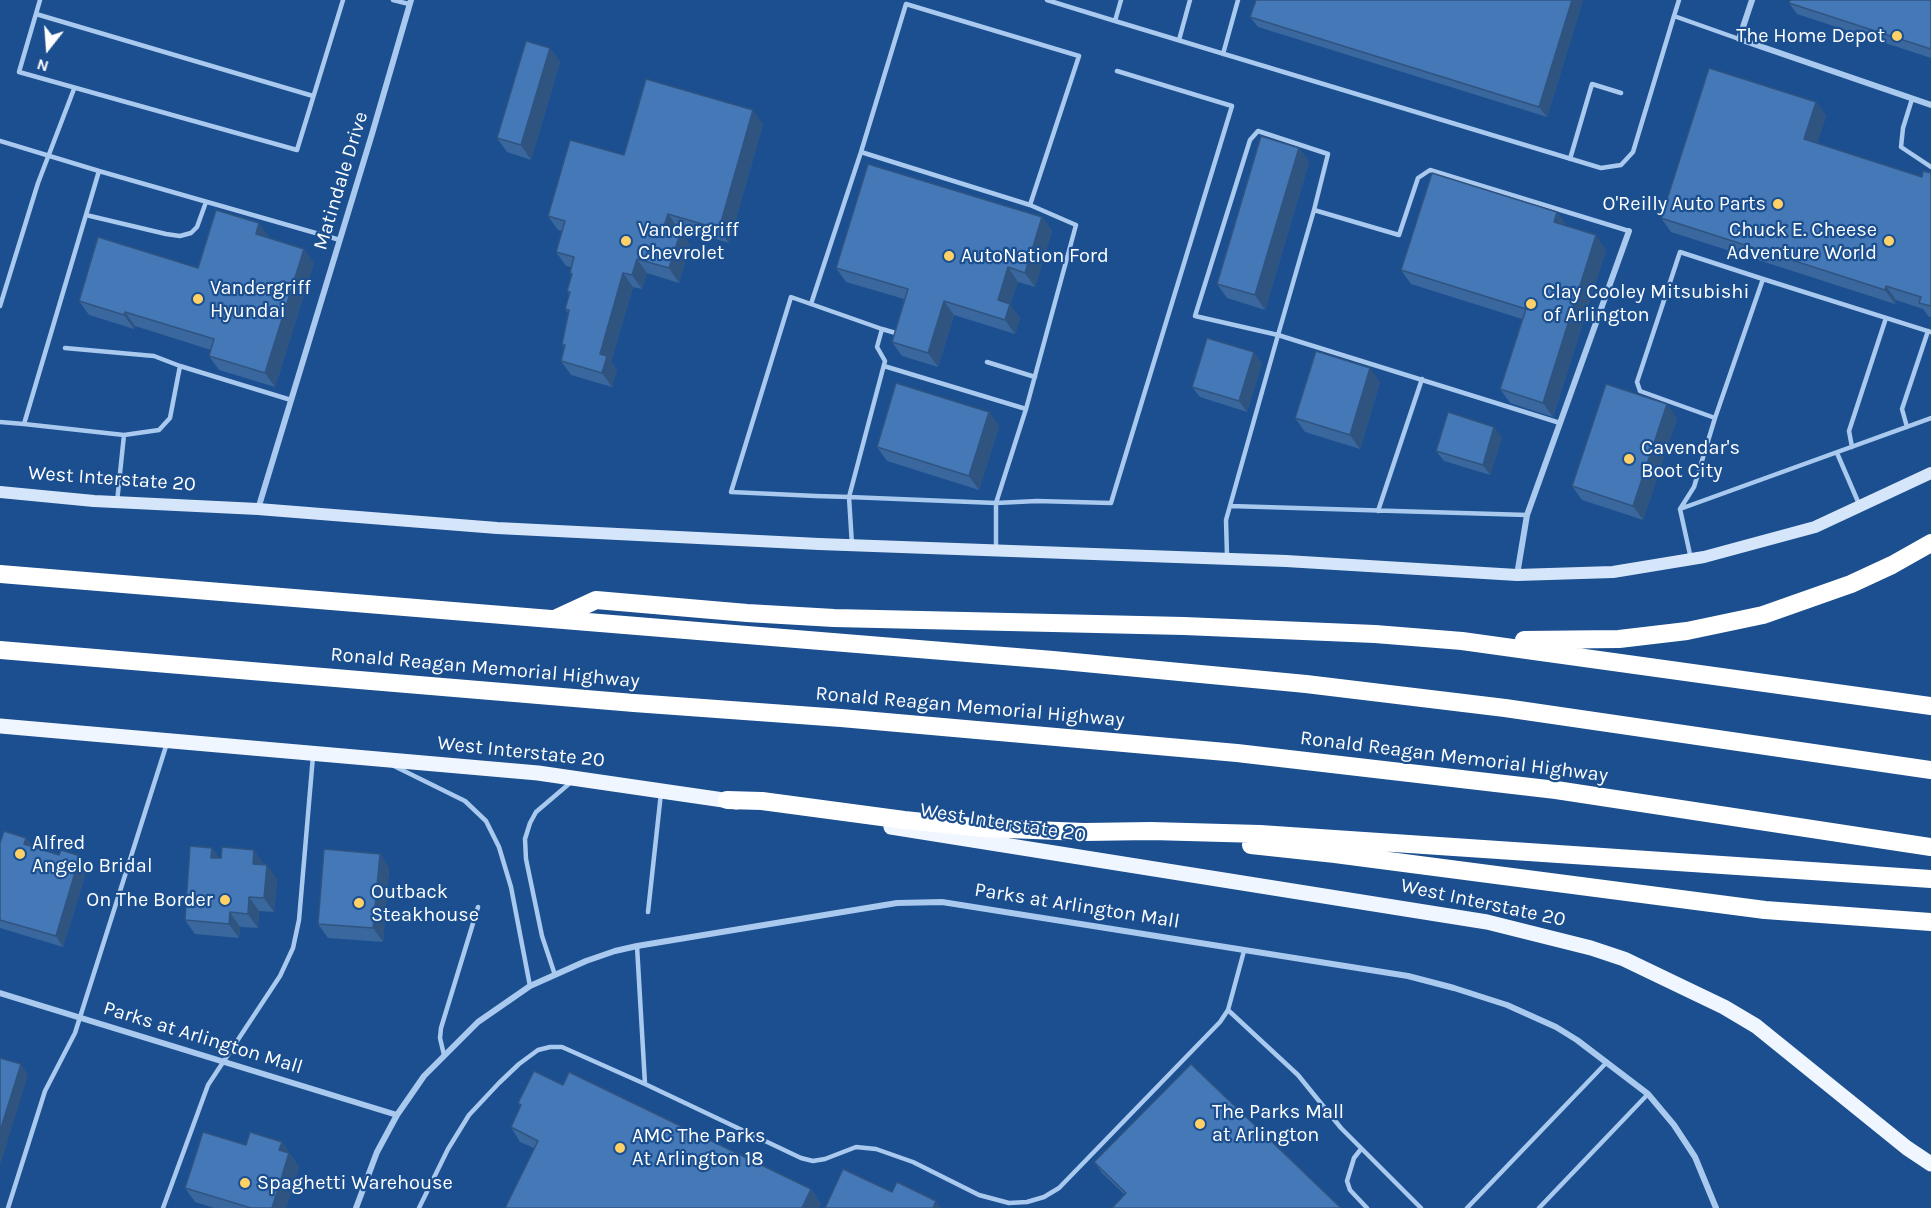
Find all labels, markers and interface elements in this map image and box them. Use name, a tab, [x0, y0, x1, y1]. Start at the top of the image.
north arrow	[18, 18, 78, 78]
place label: The Home Depot	[1736, 24, 1885, 48]
marker: The Home Depot	[1890, 29, 1904, 43]
text: N	[34, 55, 51, 76]
street label: Matindale Drive	[309, 109, 373, 253]
place label: O'Reilly Auto Parts	[1603, 192, 1766, 216]
marker: O'Reilly Auto Parts	[1771, 197, 1785, 211]
place label: Vandergriff Chevrolet	[638, 218, 739, 265]
place label: Chuck E. Cheese Adventure World	[1727, 218, 1877, 265]
marker: Vandergriff Chevrolet	[619, 234, 633, 248]
marker: Chuck E. Cheese Adventure World	[1882, 234, 1896, 248]
place label: AutoNation Ford	[961, 244, 1109, 268]
marker: AutoNation Ford	[942, 249, 956, 263]
place label: Vandergriff Hyundai	[210, 276, 311, 323]
place label: Clay Cooley Mitsubishi of Arlington	[1543, 280, 1749, 327]
marker: Vandergriff Hyundai	[191, 292, 205, 306]
marker: Clay Cooley Mitsubishi of Arlington	[1524, 297, 1538, 311]
place label: Cavendar's Boot City	[1641, 436, 1740, 483]
marker: Cavendar's Boot City	[1622, 452, 1636, 466]
street label: West Interstate 20	[27, 461, 197, 497]
street label: Ronald Reagan Memorial Highway	[330, 643, 640, 693]
street label: Ronald Reagan Memorial Highway	[815, 682, 1125, 732]
street label: Ronald Reagan Memorial Highway	[1299, 726, 1609, 788]
street label: West Interstate 20	[436, 731, 606, 773]
street label: West Interstate 20	[918, 798, 1088, 848]
place label: Alfred Angelo Bridal	[32, 831, 152, 878]
marker: Alfred Angelo Bridal	[13, 847, 27, 861]
street label: West Interstate 20	[1398, 874, 1568, 932]
street label: Parks at Arlington Mall	[973, 878, 1181, 934]
place label: Outback Steakhouse	[371, 880, 479, 927]
place label: On The Border	[86, 888, 213, 912]
marker: On The Border	[218, 893, 232, 907]
marker: Outback Steakhouse	[352, 896, 366, 910]
street label: Parks at Arlington Mall	[100, 996, 306, 1080]
place label: The Parks Mall at Arlington	[1212, 1100, 1344, 1147]
marker: The Parks Mall at Arlington	[1193, 1117, 1207, 1131]
place label: AMC The Parks At Arlington 18	[632, 1124, 766, 1171]
marker: AMC The Parks At Arlington 18	[613, 1141, 627, 1155]
place label: Spaghetti Warehouse	[257, 1171, 453, 1195]
marker: Spaghetti Warehouse	[238, 1176, 252, 1190]

